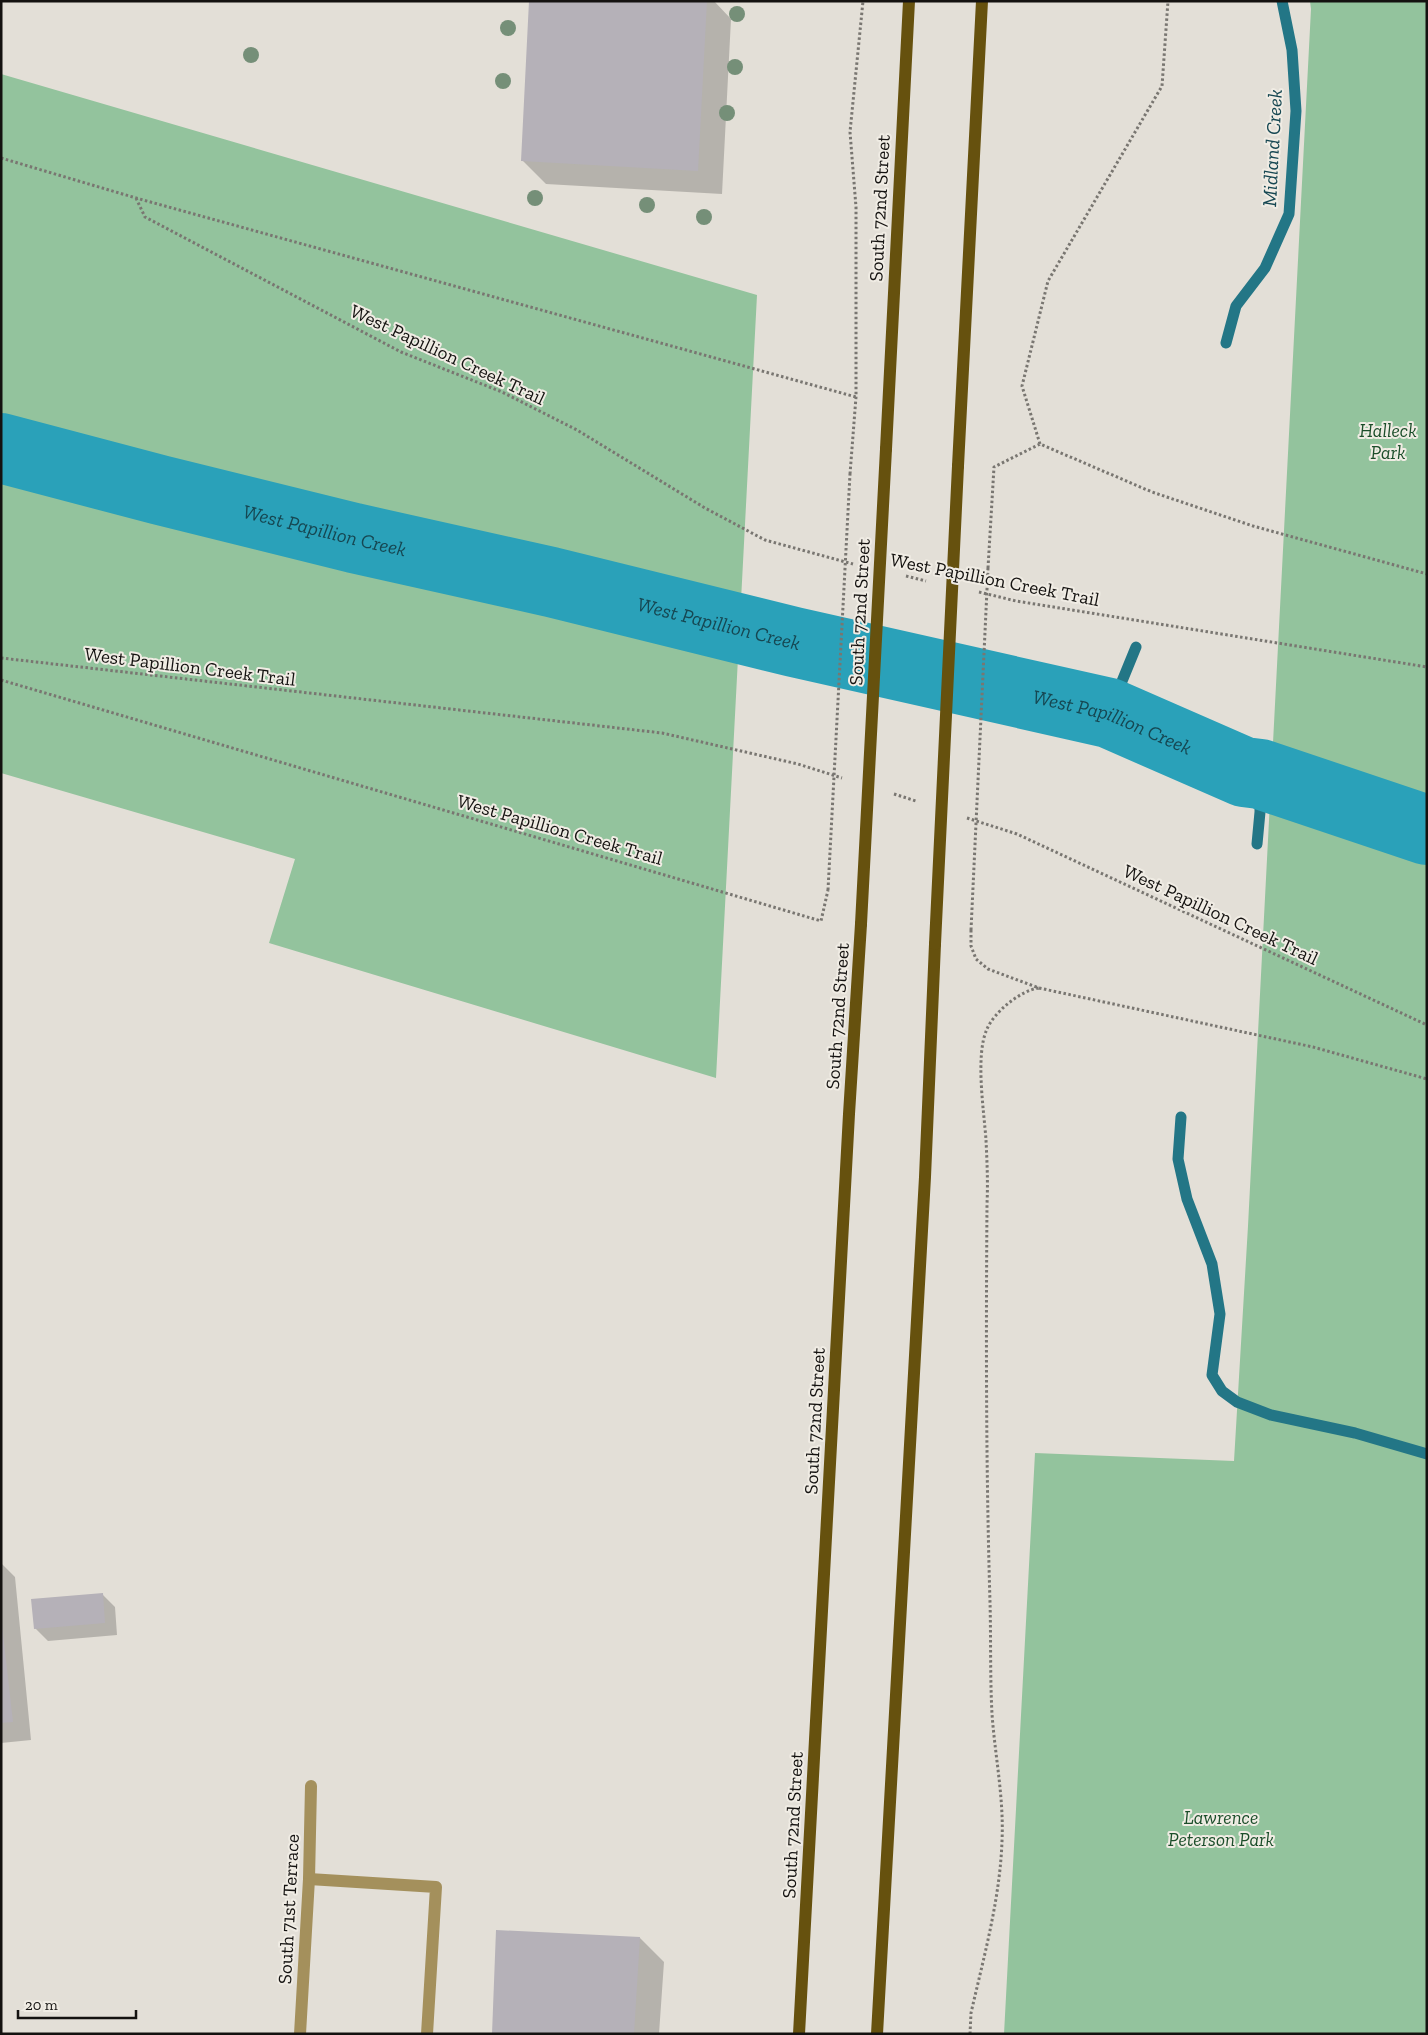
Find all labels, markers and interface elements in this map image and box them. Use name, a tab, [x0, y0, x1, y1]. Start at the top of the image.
water label: Midland Creek	[1257, 88, 1287, 207]
street label: South 72nd Street	[864, 134, 895, 282]
street label: West Papillion Creek Trail	[347, 299, 549, 410]
park label: Halleck Park	[1359, 419, 1417, 464]
water label: West Papillion Creek	[241, 499, 409, 561]
street label: South 72nd Street	[844, 538, 875, 686]
street label: West Papillion Creek Trail	[888, 548, 1101, 611]
water label: West Papillion Creek	[635, 592, 803, 655]
street label: West Papillion Creek Trail	[83, 642, 297, 691]
water label: West Papillion Creek	[1030, 684, 1196, 760]
street label: West Papillion Creek Trail	[455, 789, 665, 870]
street label: West Papillion Creek Trail	[1120, 859, 1322, 970]
street label: South 72nd Street	[821, 942, 854, 1090]
street label: South 72nd Street	[799, 1347, 830, 1495]
street label: South 72nd Street	[777, 1751, 808, 1899]
park label: Lawrence Peterson Park	[1168, 1806, 1274, 1851]
street label: South 71st Terrace	[273, 1833, 304, 1985]
scale bar	[18, 1988, 135, 2020]
text: 20 m	[25, 1996, 58, 2014]

